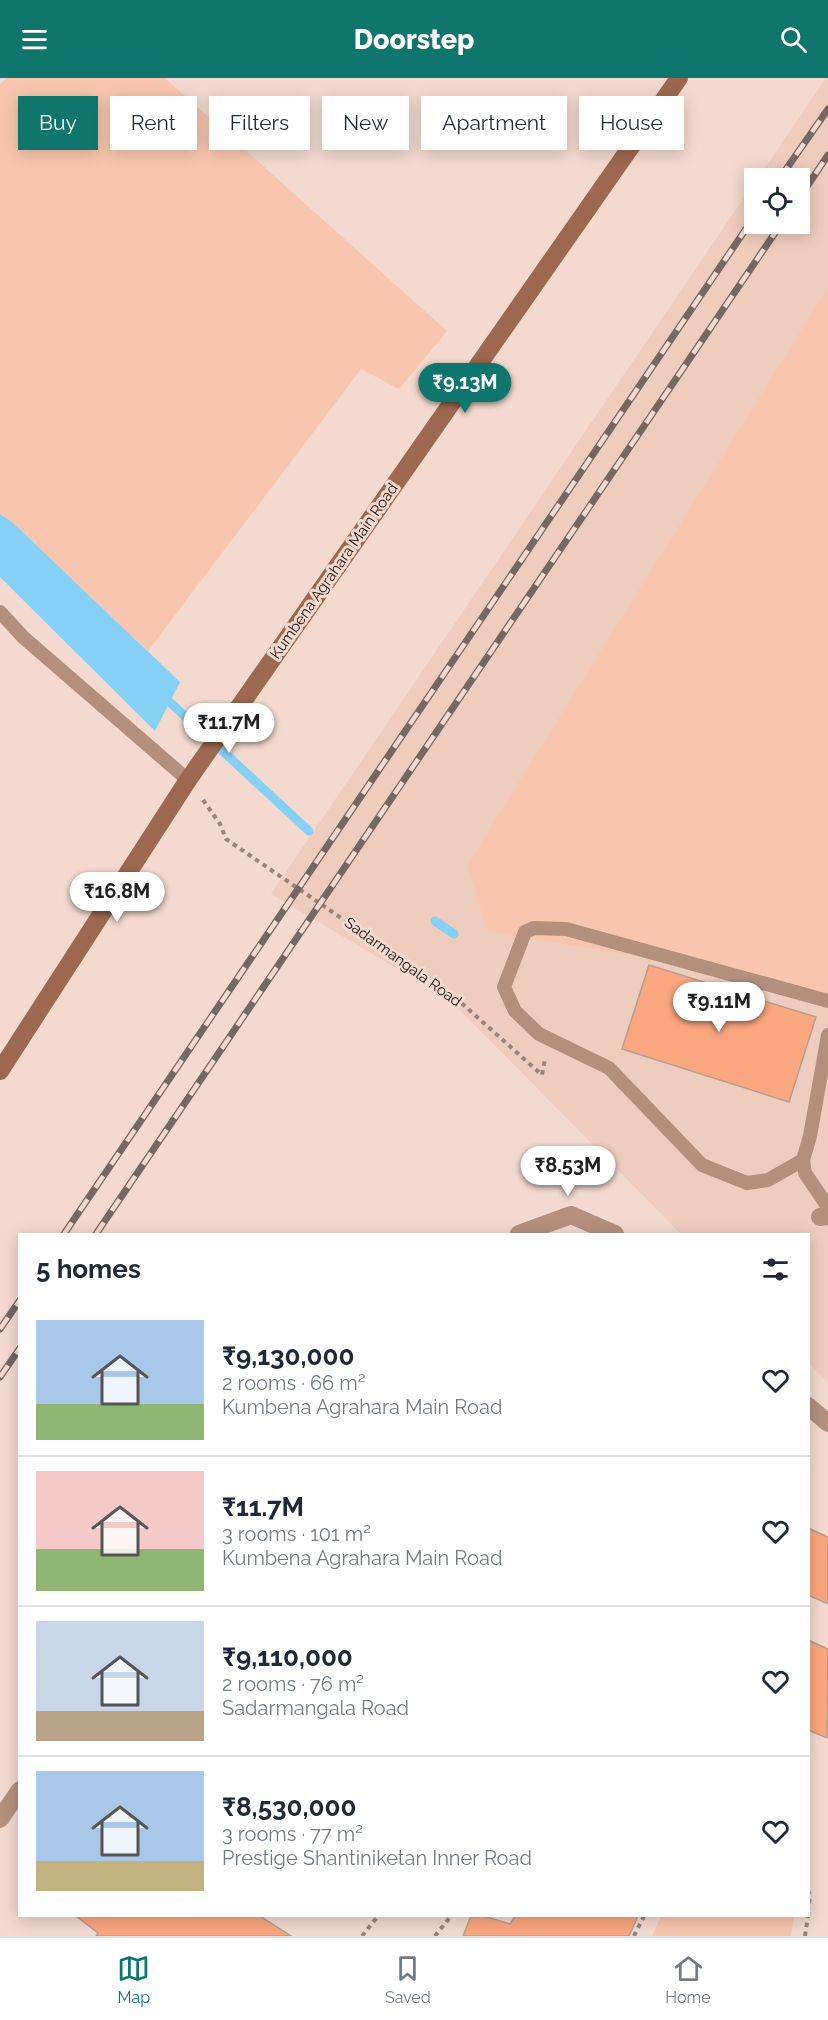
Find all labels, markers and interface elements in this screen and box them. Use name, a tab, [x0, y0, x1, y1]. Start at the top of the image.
icon: menu	[18, 23, 51, 56]
icon: search	[777, 23, 810, 56]
text: Doorstep	[354, 24, 474, 55]
chip: Buy	[18, 96, 98, 150]
chip: Rent	[110, 96, 197, 150]
chip: Filters	[209, 96, 310, 150]
chip: New	[322, 96, 409, 150]
chip: Apartment	[421, 96, 567, 150]
chip: House	[579, 96, 684, 150]
map controls	[744, 168, 810, 234]
button: locate	[744, 168, 810, 234]
pin: ₹9.13M	[416, 363, 514, 414]
text: ₹9.13M	[432, 370, 498, 394]
street label: Kumbena Agrahara Main Road	[266, 480, 402, 662]
pin: ₹11.7M	[180, 703, 278, 754]
text: ₹11.7M	[197, 710, 261, 734]
pin: ₹16.8M	[68, 872, 166, 923]
text: ₹16.8M	[84, 879, 150, 903]
street label: Sadarmangala Road	[341, 913, 465, 1011]
pin: ₹9.11M	[670, 982, 768, 1033]
text: ₹9.11M	[687, 989, 751, 1013]
pin: ₹8.53M	[519, 1146, 617, 1197]
text: ₹8.53M	[535, 1153, 601, 1177]
icon: filters	[759, 1253, 792, 1286]
text: 5 homes	[36, 1254, 141, 1284]
text: ₹9,130,000	[222, 1341, 355, 1371]
icon: home	[84, 1344, 156, 1416]
icon: heart	[759, 1364, 792, 1397]
text: 2 rooms · 66 m²	[222, 1371, 365, 1395]
text: Kumbena Agrahara Main Road	[222, 1395, 502, 1419]
text: ₹11.7M	[222, 1492, 304, 1522]
icon: home	[84, 1495, 156, 1567]
icon: heart	[759, 1515, 792, 1548]
text: 3 rooms · 101 m²	[222, 1522, 371, 1546]
text: Kumbena Agrahara Main Road	[222, 1546, 502, 1570]
text: ₹9,110,000	[222, 1642, 353, 1672]
icon: home	[84, 1645, 156, 1717]
icon: heart	[759, 1665, 792, 1698]
text: 2 rooms · 76 m²	[222, 1672, 364, 1696]
text: Sadarmangala Road	[222, 1696, 409, 1720]
text: ₹8,530,000	[222, 1792, 356, 1822]
icon: home	[84, 1795, 156, 1867]
icon: heart	[759, 1815, 792, 1848]
text: 3 rooms · 77 m²	[222, 1822, 363, 1846]
text: Prestige Shantiniketan Inner Road	[222, 1846, 532, 1870]
tab: Map	[117, 1952, 150, 2007]
tab: Saved	[385, 1952, 431, 2007]
tab: Home	[665, 1952, 711, 2007]

